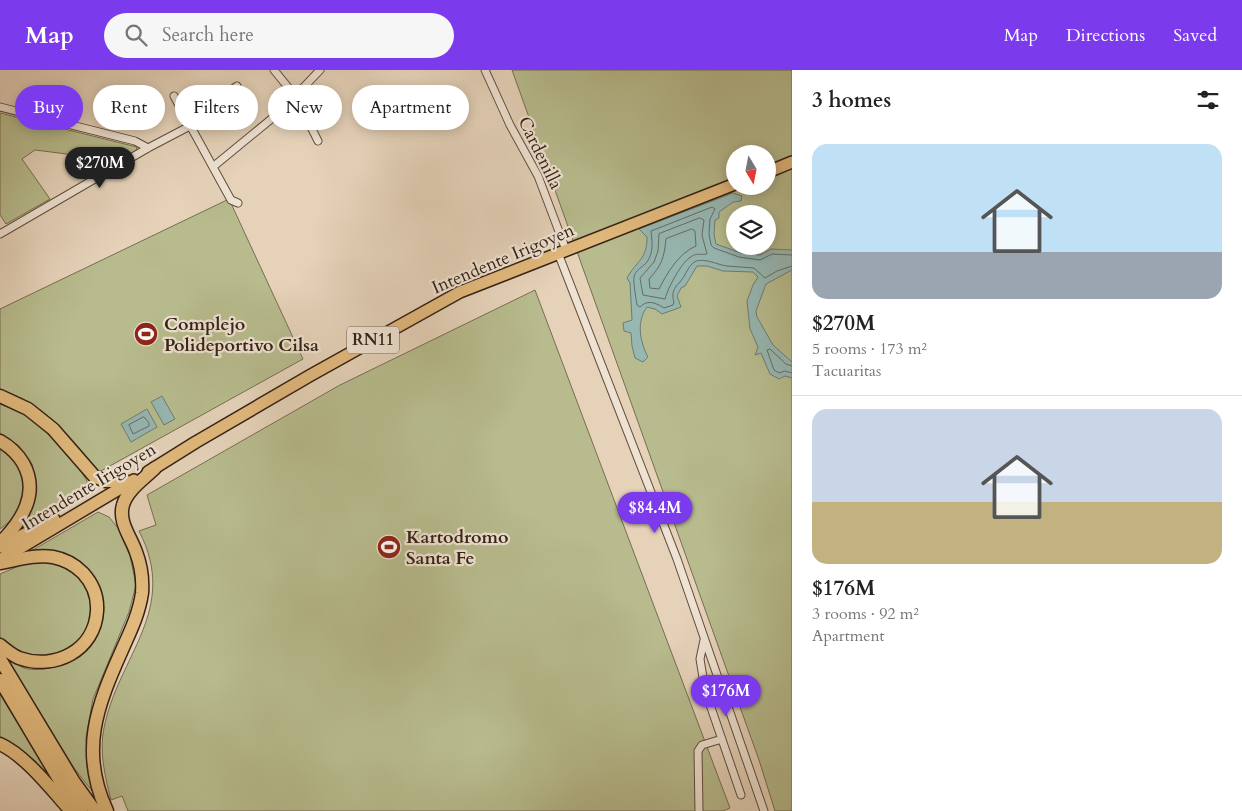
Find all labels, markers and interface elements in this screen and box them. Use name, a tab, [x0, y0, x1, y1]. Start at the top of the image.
search box	[104, 13, 454, 58]
text: Map	[25, 19, 74, 52]
icon: search	[122, 21, 150, 49]
text: Search here	[162, 22, 254, 48]
text: Map	[1004, 23, 1038, 48]
text: Directions	[1066, 23, 1145, 48]
text: Saved	[1173, 23, 1217, 48]
chip: Buy	[15, 85, 83, 130]
chip: Rent	[93, 85, 165, 130]
chip: Filters	[175, 85, 258, 130]
chip: New	[268, 85, 342, 130]
chip: Apartment	[352, 85, 469, 130]
text: 3 homes	[812, 86, 891, 115]
icon: filters	[1194, 86, 1222, 114]
street label: Cardenilla	[512, 112, 568, 194]
north arrow	[726, 145, 776, 195]
map controls	[726, 145, 776, 255]
pin: $270M	[65, 146, 135, 189]
text: $270M	[76, 152, 124, 174]
icon: home	[972, 176, 1062, 266]
button: layers	[726, 205, 776, 255]
street label: Intendente Irigoyen	[428, 217, 579, 300]
text: $270M	[812, 309, 875, 338]
place label: Complejo Polideportivo Cilsa	[164, 312, 319, 358]
sports icon: Complejo Polideportivo Cilsa	[133, 321, 159, 347]
road number: RN11	[347, 326, 399, 354]
text: 5 rooms · 173 m²	[812, 338, 927, 360]
text: Tacuaritas	[812, 360, 881, 382]
street label: Intendente Irigoyen	[17, 437, 162, 537]
icon: home	[972, 442, 1062, 532]
pin: $84.4M	[614, 492, 696, 534]
text: $84.4M	[629, 497, 681, 519]
place label: Kartodromo Santa Fe	[406, 525, 509, 571]
sports icon: Kartodromo Santa Fe	[376, 534, 402, 560]
text: $176M	[812, 574, 875, 603]
text: 3 rooms · 92 m²	[812, 603, 919, 625]
text: Apartment	[812, 625, 885, 647]
pin: $176M	[691, 674, 761, 717]
text: $176M	[702, 680, 750, 702]

